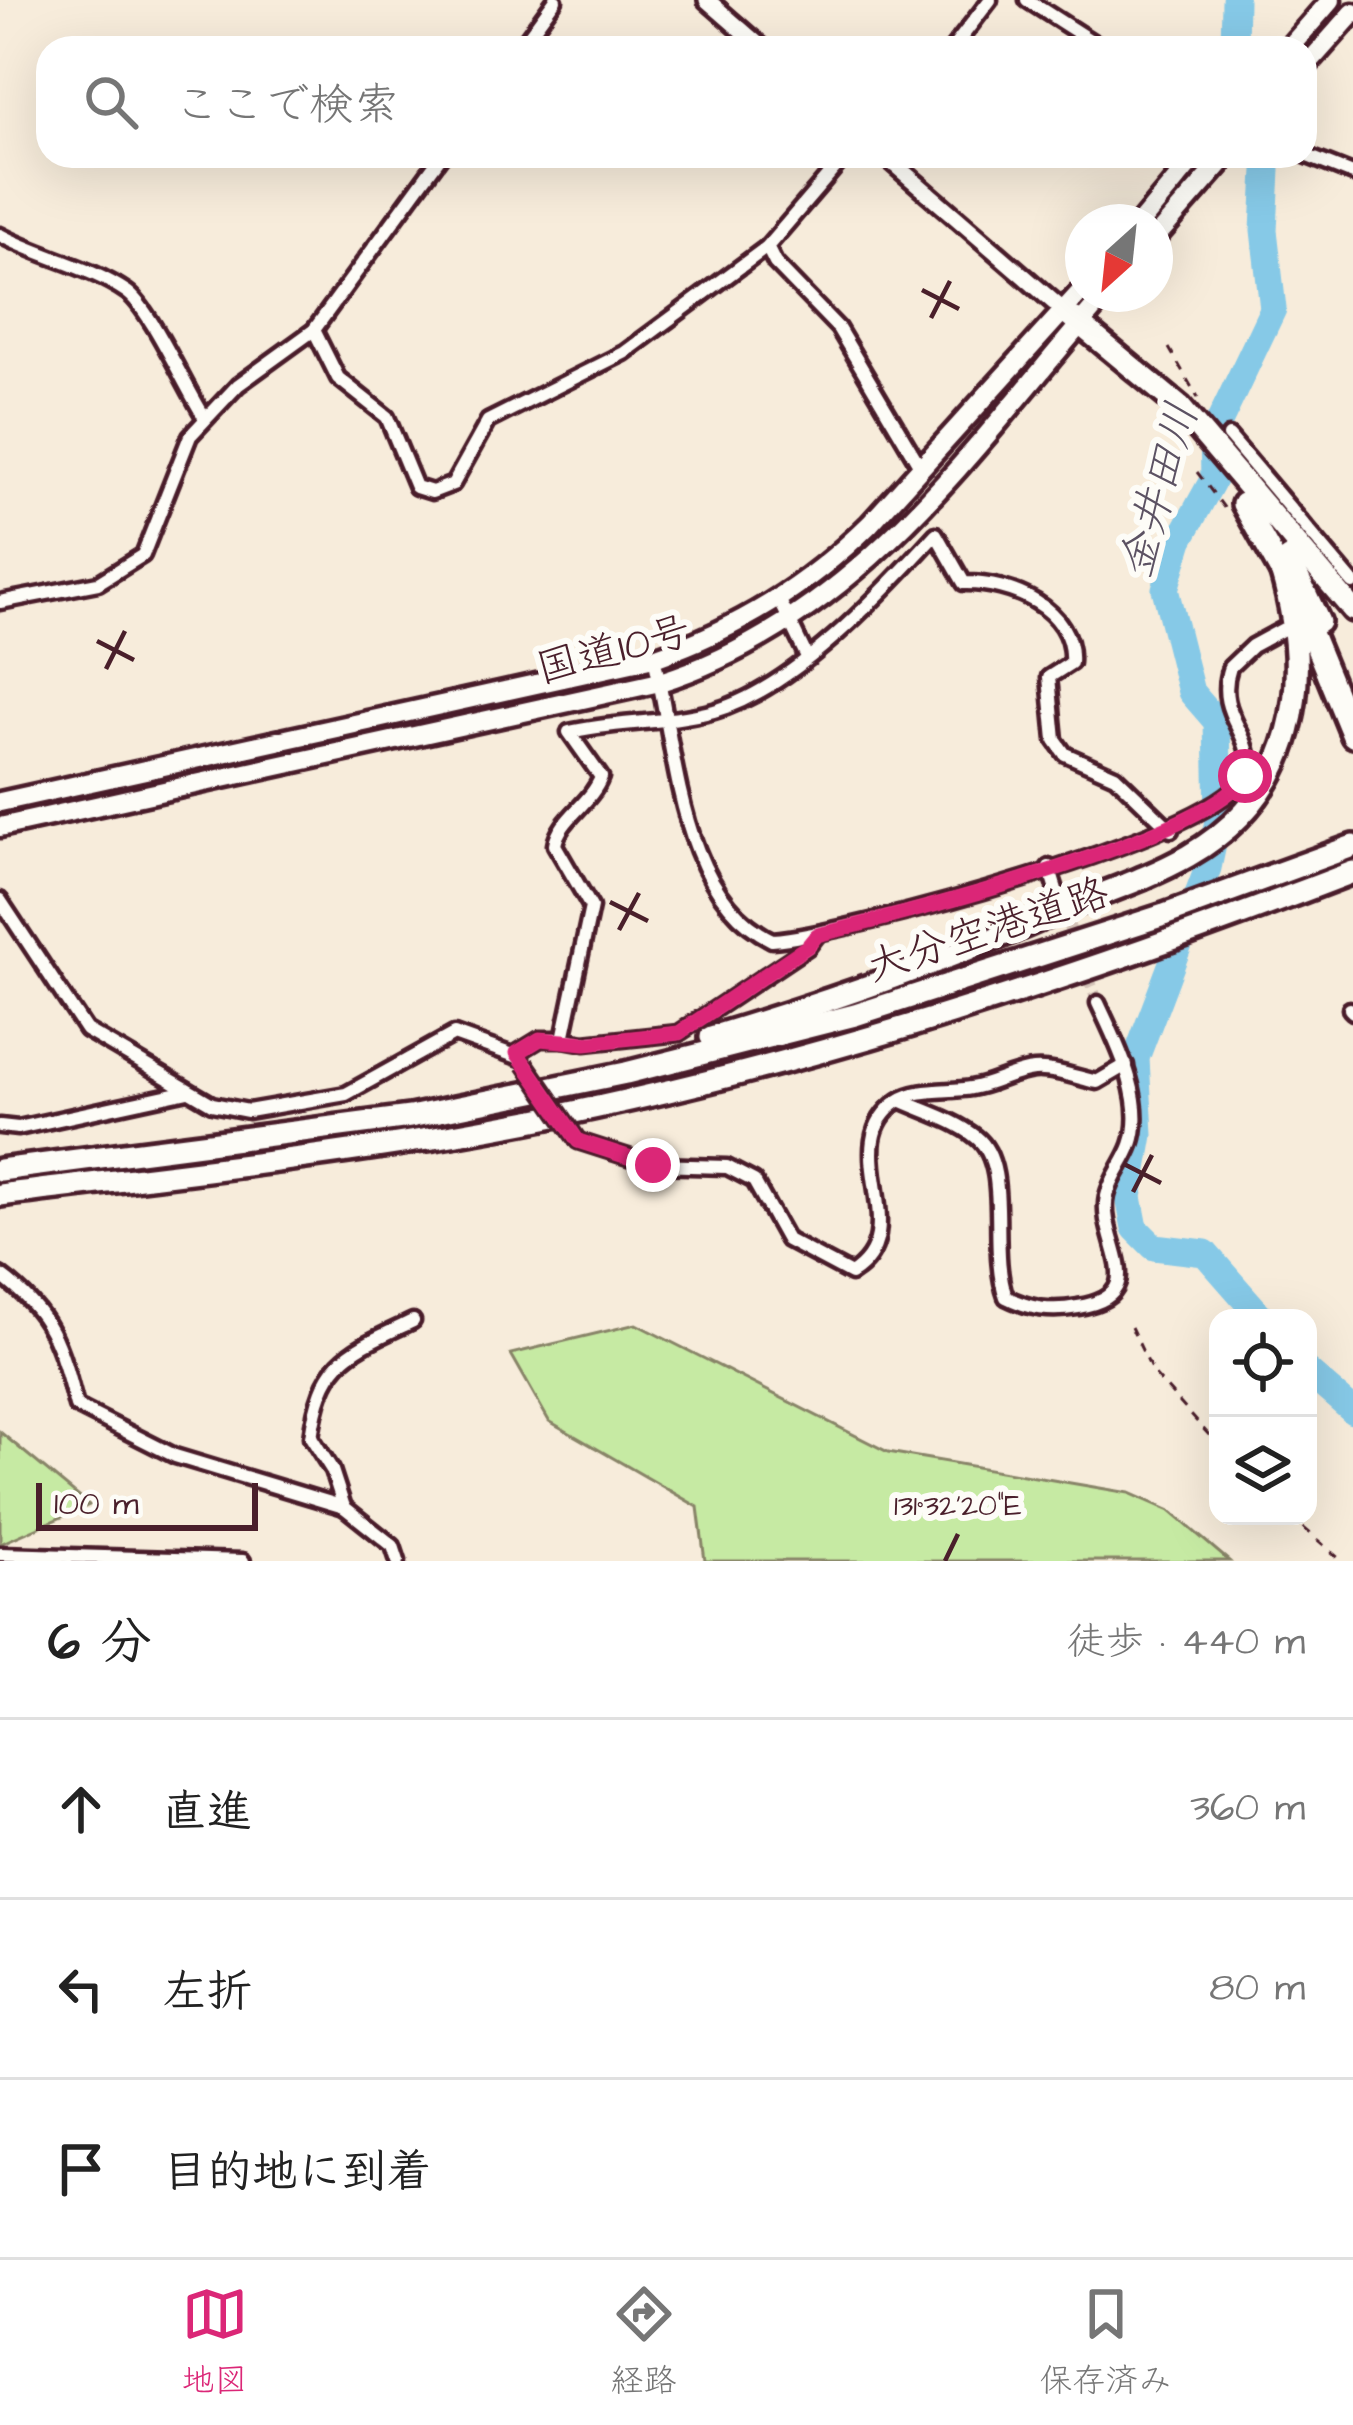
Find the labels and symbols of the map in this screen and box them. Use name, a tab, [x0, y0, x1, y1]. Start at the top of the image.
north arrow	[1065, 204, 1173, 312]
water label: 金井田川	[1105, 396, 1215, 586]
street label: 国道10号	[530, 603, 698, 699]
route start	[1218, 749, 1272, 803]
street label: 大分空港道路	[859, 864, 1117, 998]
route end	[626, 1138, 680, 1192]
scale bar	[36, 1477, 258, 1530]
text: 131°32'20"E	[894, 1485, 1022, 1527]

